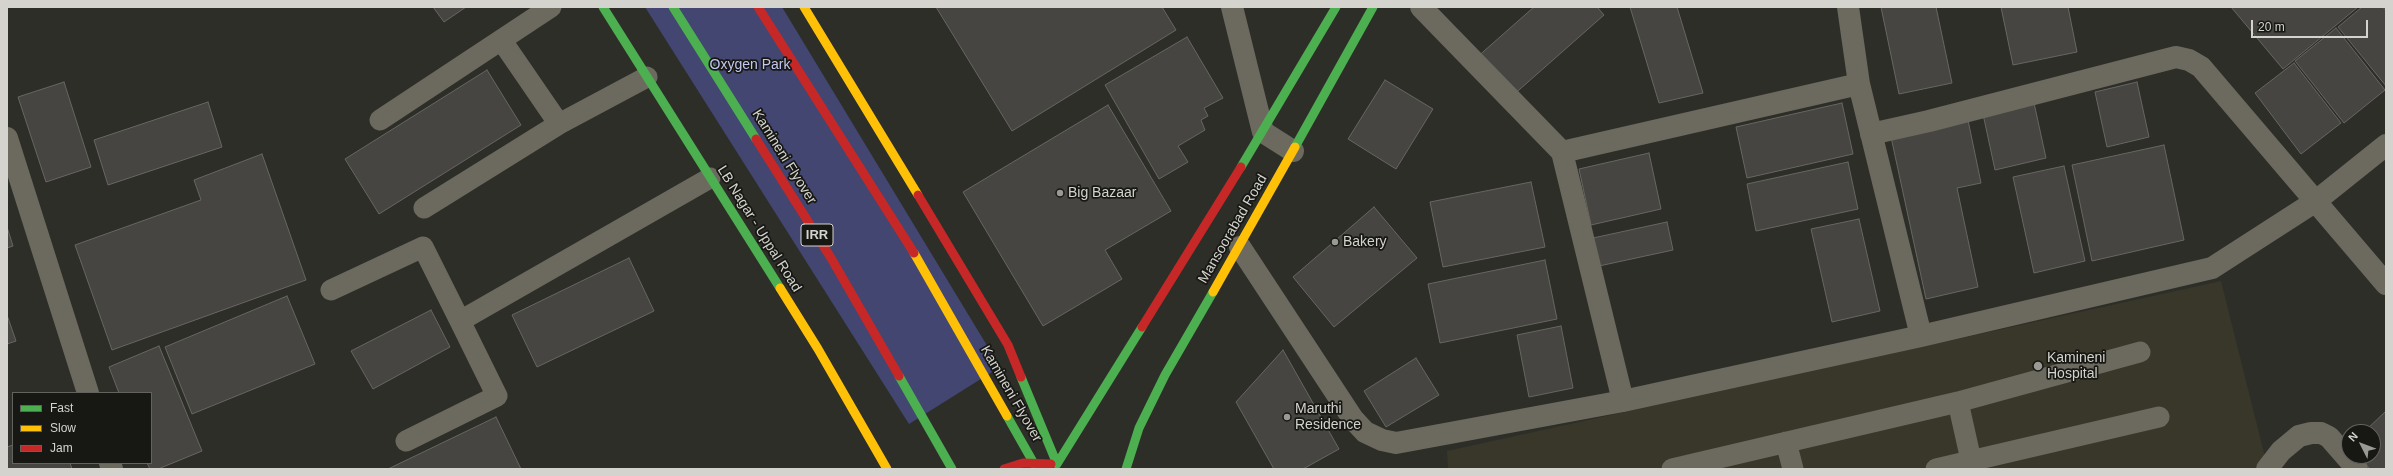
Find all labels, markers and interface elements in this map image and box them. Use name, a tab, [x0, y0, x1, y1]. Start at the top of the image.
scale bar	[2253, 12, 2370, 38]
text: 20 m	[2258, 20, 2285, 34]
park label: Oxygen Park	[710, 57, 790, 73]
street label: Kamineni Flyover	[748, 107, 820, 207]
street label: LB Nagar - Uppal Road	[713, 163, 805, 295]
street label: Mansoorabad Road	[1195, 172, 1271, 286]
place label: Big Bazaar	[1068, 185, 1136, 201]
marker: Big Bazaar	[1055, 188, 1065, 198]
road number: IRR	[801, 224, 833, 246]
place label: Bakery	[1343, 234, 1387, 250]
marker: Bakery	[1330, 237, 1340, 247]
street label: Kamineni Flyover	[977, 343, 1045, 445]
place label: Kamineni Hospital	[2047, 350, 2105, 382]
marker: Kamineni Hospital	[2032, 360, 2044, 372]
legend	[12, 392, 152, 464]
text: Fast	[50, 401, 73, 415]
place label: Maruthi Residence	[1295, 401, 1361, 434]
marker: Maruthi Residence	[1282, 412, 1292, 422]
text: Slow	[50, 421, 76, 435]
north arrow	[2341, 424, 2381, 464]
text: N	[2346, 430, 2360, 444]
text: Jam	[50, 441, 73, 455]

